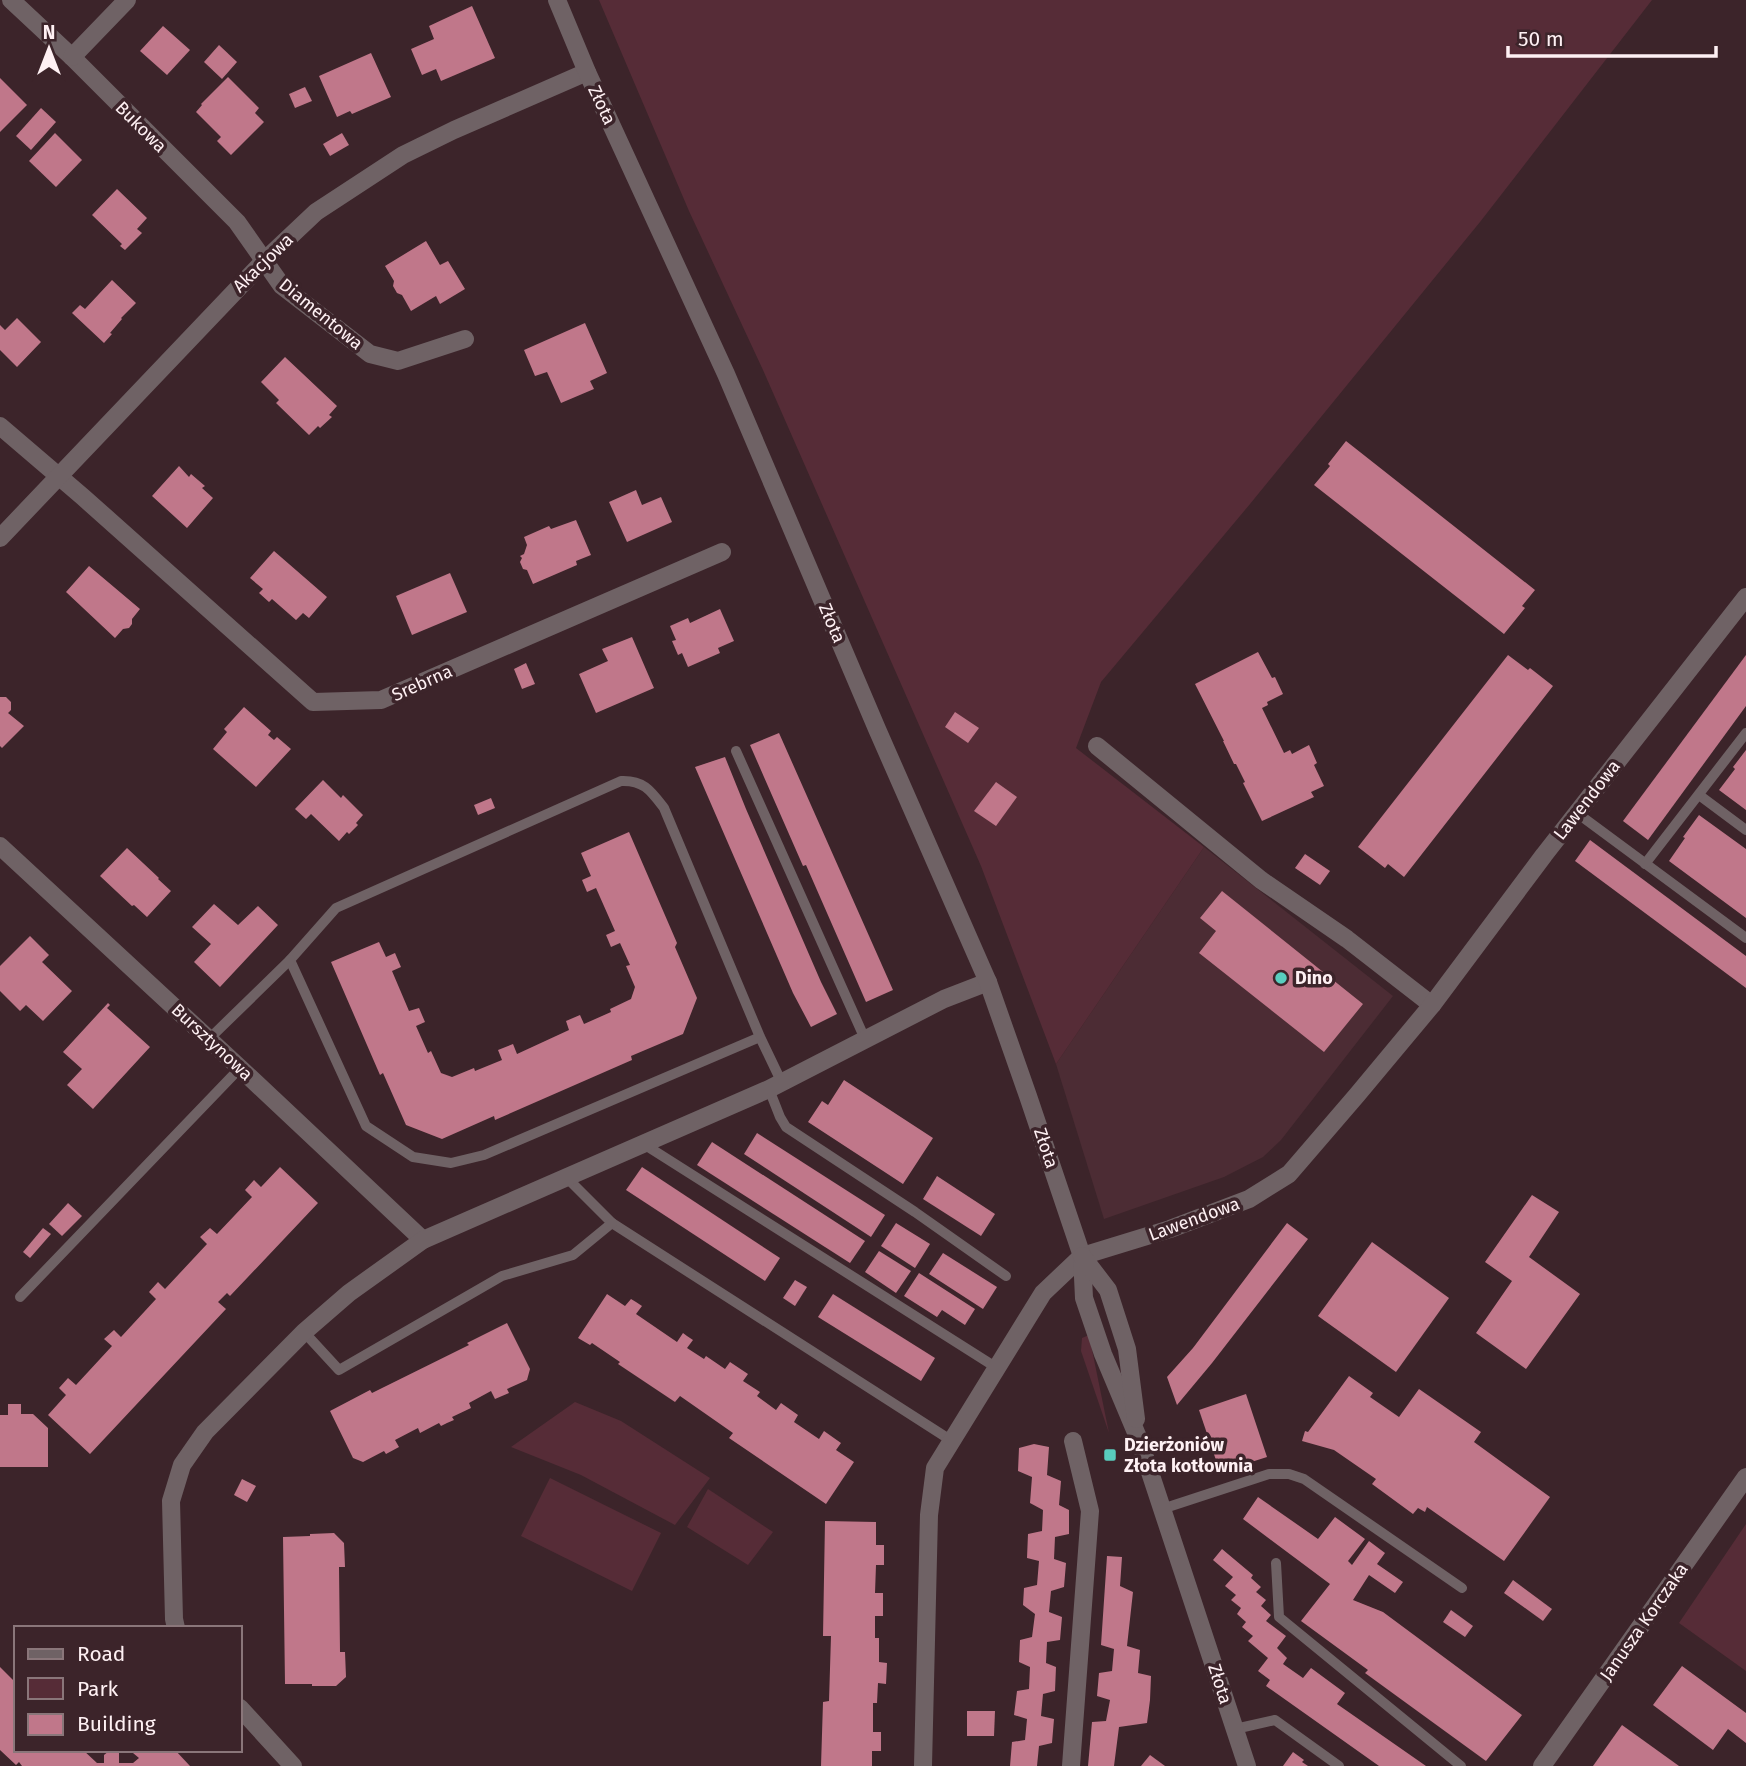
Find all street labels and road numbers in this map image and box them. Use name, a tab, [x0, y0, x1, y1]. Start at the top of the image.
street label: Złota	[583, 82, 621, 128]
street label: Bukowa	[111, 97, 171, 157]
street label: Akacjowa	[228, 229, 298, 297]
street label: Diamentowa	[275, 274, 367, 354]
street label: Złota	[814, 600, 850, 646]
street label: Srebrna	[388, 660, 456, 706]
street label: Lawendowa	[1549, 756, 1625, 844]
street label: Bursztynowa	[167, 999, 257, 1085]
street label: Złota	[1029, 1125, 1063, 1171]
street label: Lawendowa	[1145, 1192, 1243, 1246]
street label: Janusza Korczaka	[1595, 1559, 1693, 1685]
street label: Złota	[1203, 1661, 1237, 1707]

